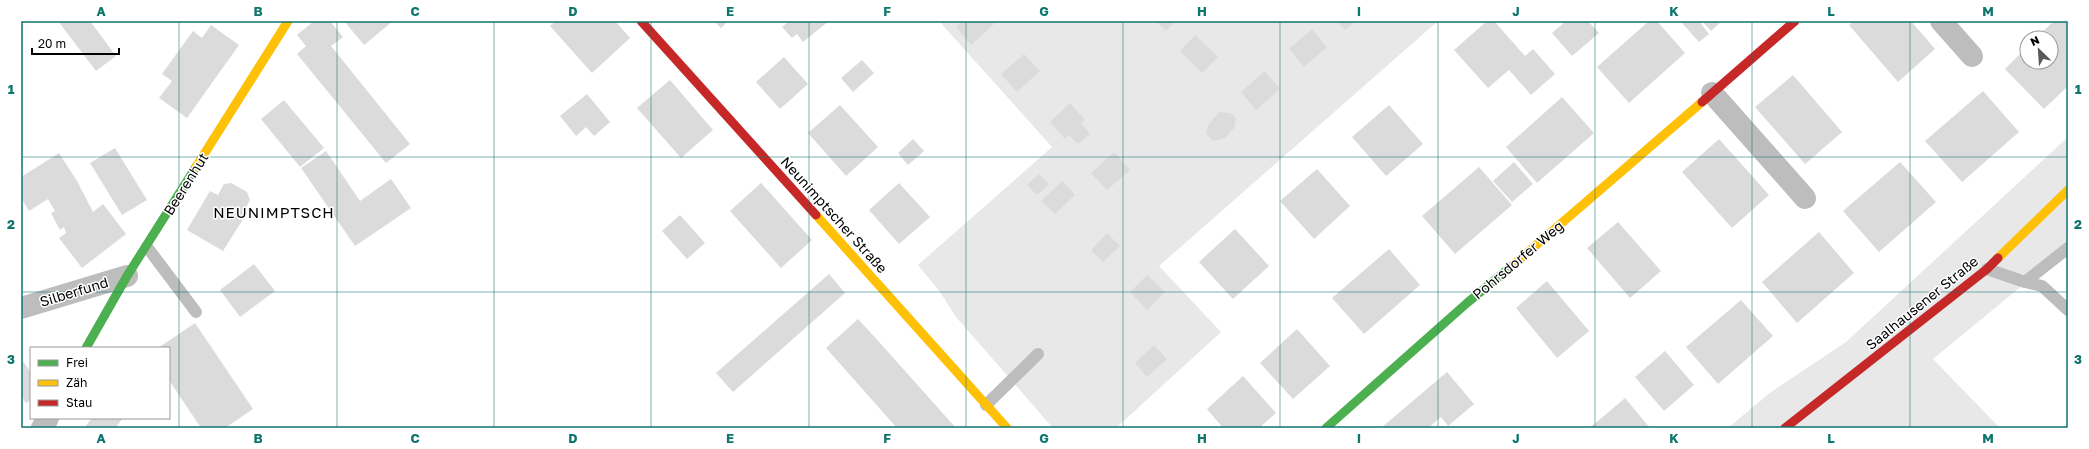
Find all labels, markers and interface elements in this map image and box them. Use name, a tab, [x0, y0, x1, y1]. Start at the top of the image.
text: A	[96, 3, 106, 19]
text: B	[253, 3, 263, 19]
text: C	[410, 3, 420, 19]
text: D	[568, 3, 578, 19]
text: E	[726, 3, 734, 19]
text: F	[883, 3, 891, 19]
text: G	[1039, 3, 1049, 19]
text: H	[1197, 3, 1207, 19]
text: I	[1357, 3, 1361, 19]
text: J	[1512, 3, 1520, 19]
text: K	[1669, 3, 1679, 19]
text: L	[1827, 3, 1835, 19]
text: M	[1982, 3, 1994, 19]
scale bar	[32, 30, 119, 56]
north arrow	[2019, 30, 2059, 70]
text: N	[2028, 33, 2041, 48]
text: 20 m	[38, 36, 66, 51]
text: 1	[8, 81, 15, 97]
text: 1	[2075, 81, 2082, 97]
street label: Beerenhut	[160, 149, 211, 218]
street label: Neunimptscher Straße	[778, 153, 891, 276]
district label: NEUNIMPTSCH	[213, 203, 335, 221]
text: 2	[7, 216, 15, 232]
text: 2	[2074, 216, 2082, 232]
street label: Pohrsdorfer Weg	[1469, 217, 1567, 303]
street label: Saalhausener Straße	[1862, 252, 1981, 353]
street label: Silberfund	[38, 273, 110, 310]
legend	[30, 347, 170, 419]
text: 3	[7, 351, 15, 367]
text: 3	[2074, 351, 2082, 367]
text: Frei	[66, 355, 88, 370]
text: Zäh	[66, 375, 87, 390]
text: Stau	[66, 395, 92, 410]
text: A	[96, 430, 106, 446]
text: B	[253, 430, 263, 446]
text: C	[410, 430, 420, 446]
text: D	[568, 430, 578, 446]
text: E	[726, 430, 734, 446]
text: F	[883, 430, 891, 446]
text: G	[1039, 430, 1049, 446]
text: H	[1197, 430, 1207, 446]
text: I	[1357, 430, 1361, 446]
text: J	[1512, 430, 1520, 446]
text: K	[1669, 430, 1679, 446]
text: L	[1827, 430, 1835, 446]
text: M	[1982, 430, 1994, 446]

